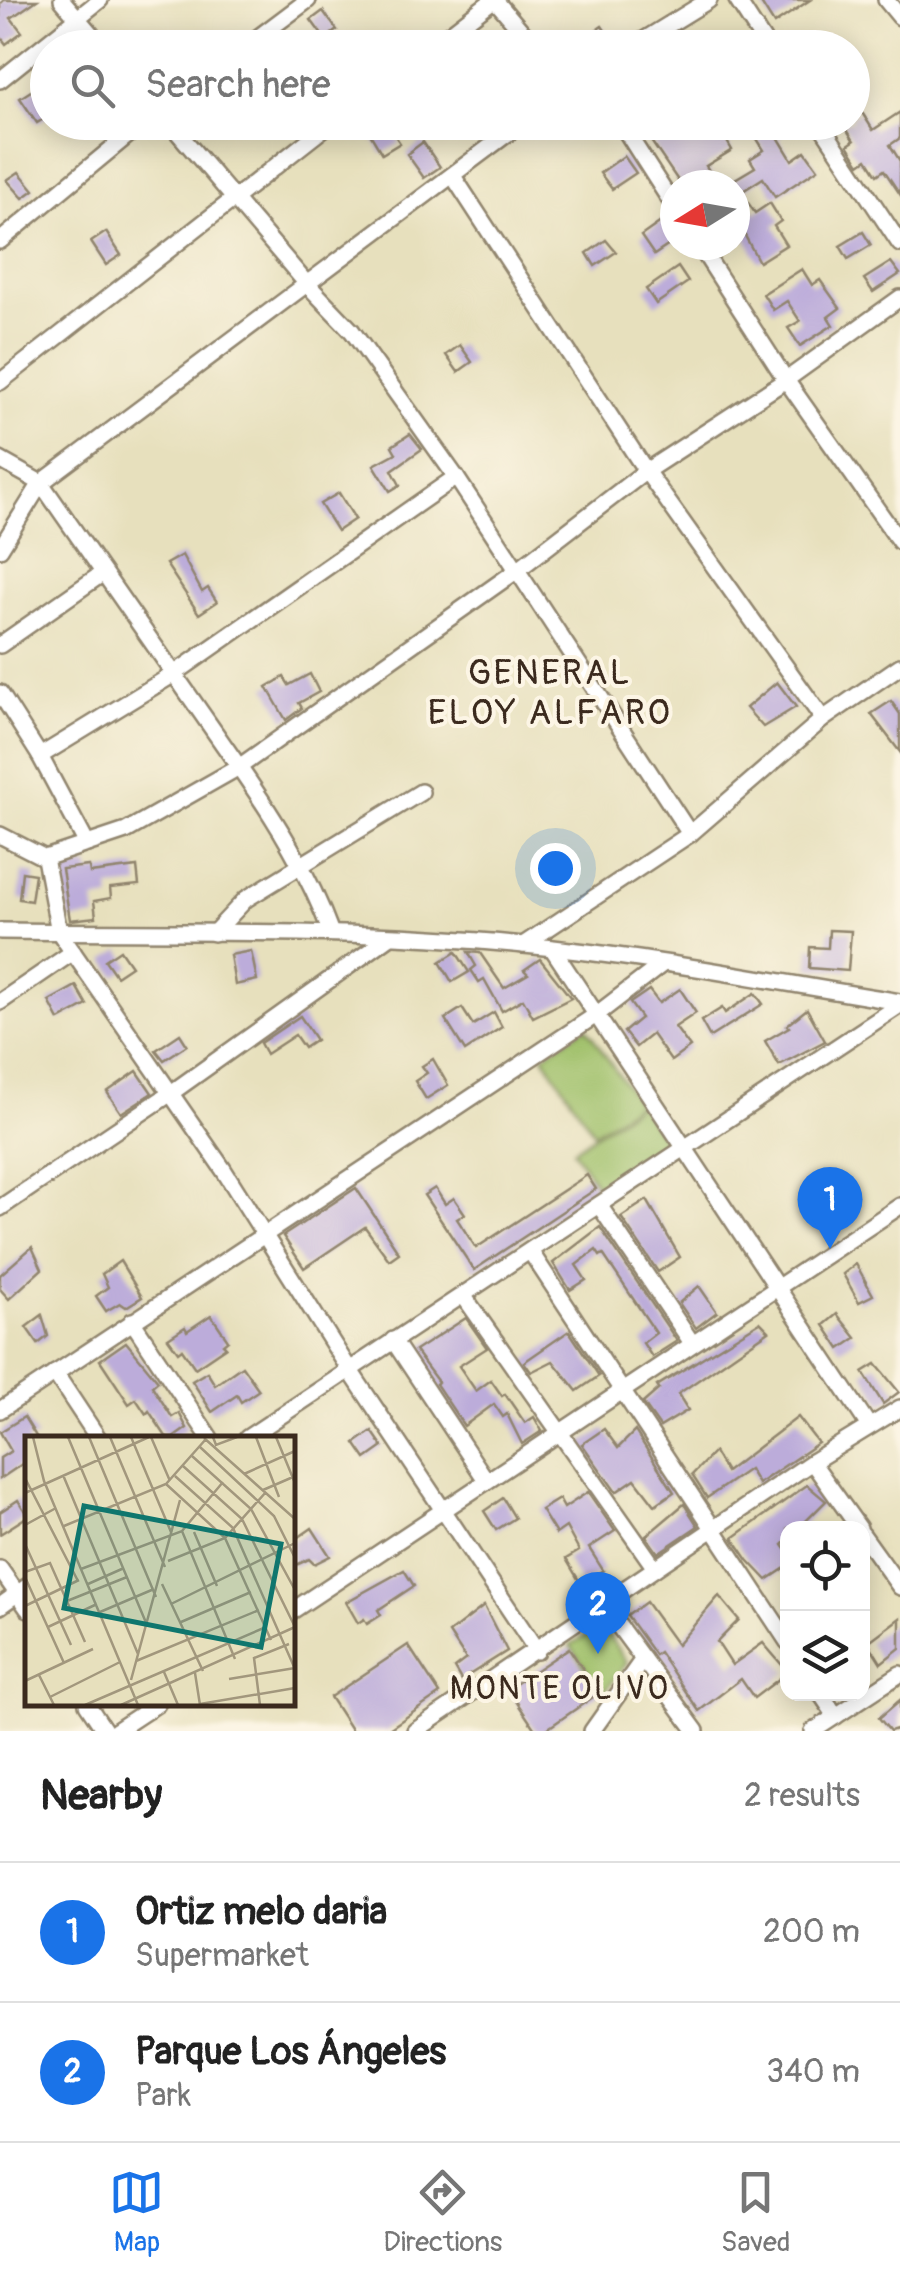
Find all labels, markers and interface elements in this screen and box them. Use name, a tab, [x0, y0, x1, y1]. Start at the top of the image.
search box	[30, 30, 870, 140]
icon: search	[65, 58, 120, 113]
text: Search here	[145, 61, 331, 109]
north arrow	[660, 170, 750, 260]
district label: GENERAL ELOY ALFARO	[428, 651, 672, 735]
your location	[530, 843, 581, 894]
pin: 1	[798, 1166, 862, 1249]
inset map	[25, 1436, 295, 1706]
map controls	[780, 1521, 870, 1701]
button: locate	[780, 1521, 870, 1611]
pin: 2	[566, 1572, 630, 1654]
button: layers	[780, 1611, 870, 1701]
district label: MONTE OLIVO	[450, 1669, 670, 1709]
text: Nearby	[40, 1770, 162, 1822]
text: 2 results	[744, 1776, 860, 1816]
text: Ortiz melo daria	[135, 1888, 387, 1936]
text: 1	[66, 1912, 79, 1952]
text: 200 m	[763, 1912, 860, 1952]
text: Supermarket	[135, 1936, 309, 1976]
text: Parque Los Ángeles	[135, 2028, 446, 2076]
text: 2	[64, 2052, 81, 2092]
text: 340 m	[766, 2052, 860, 2092]
text: Park	[135, 2076, 191, 2116]
tab: Map	[109, 2165, 164, 2260]
tab: Directions	[383, 2165, 502, 2260]
tab: Saved	[721, 2165, 791, 2260]

